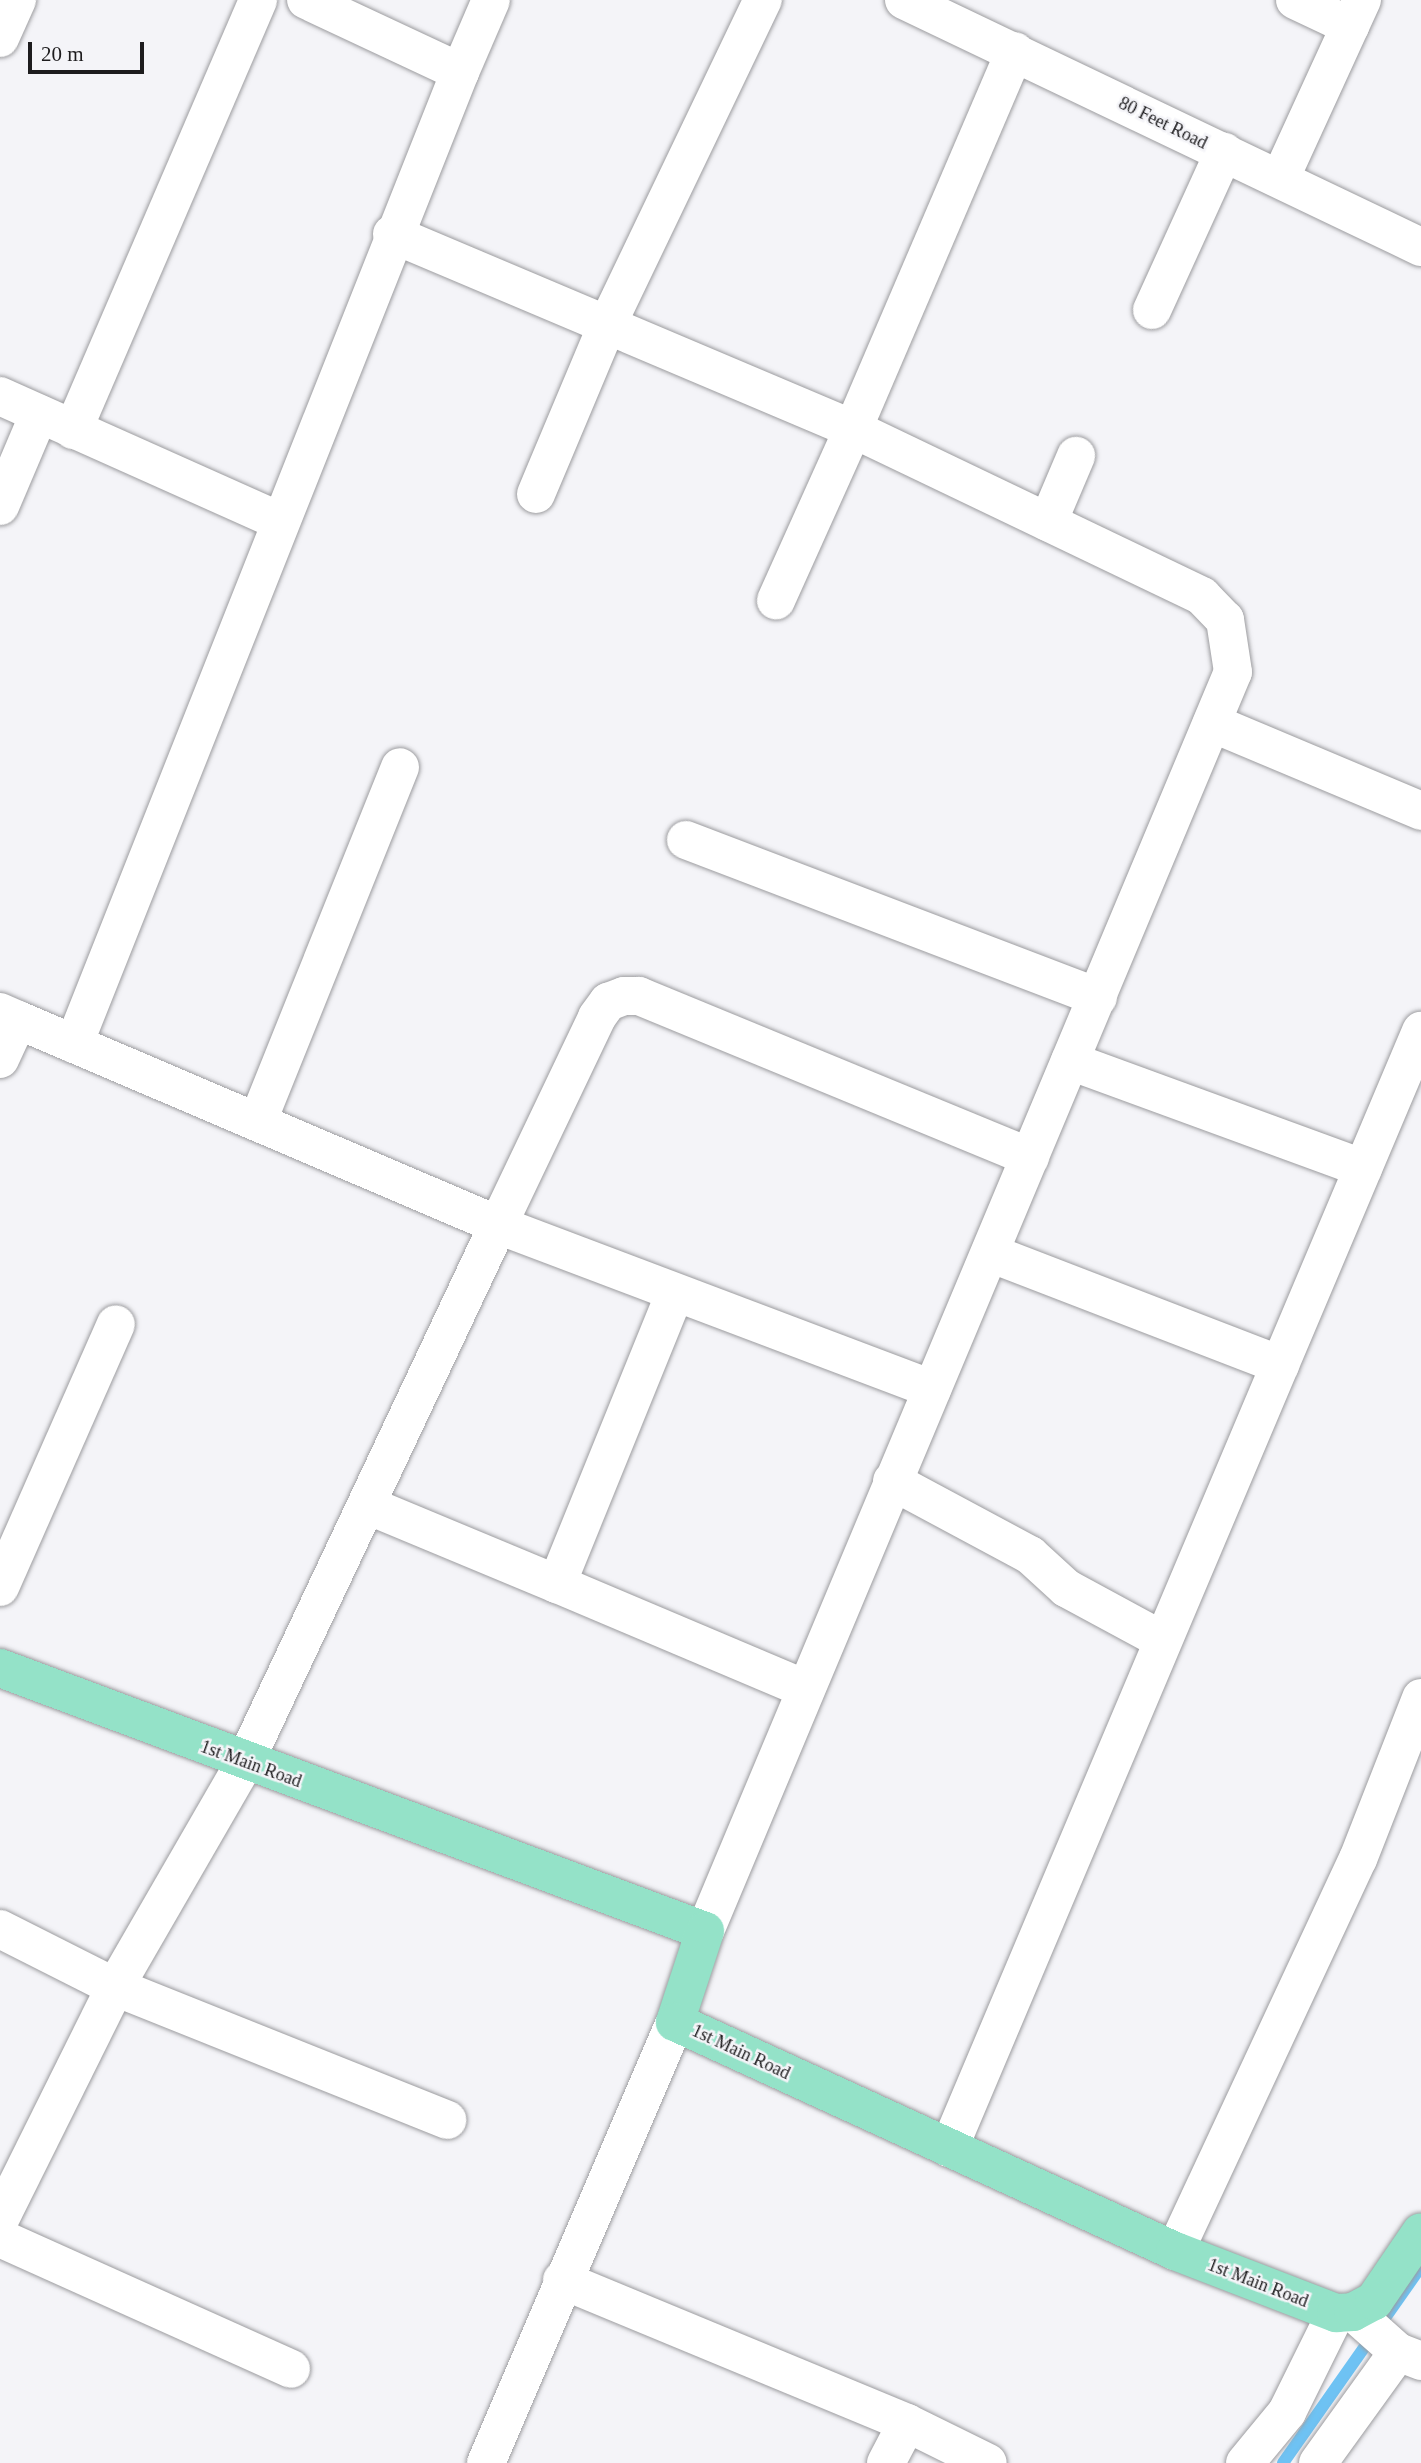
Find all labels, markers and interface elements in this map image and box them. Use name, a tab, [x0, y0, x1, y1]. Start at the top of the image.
scale bar	[32, 28, 147, 72]
text: 20 m	[41, 42, 84, 66]
street label: 80 Feet Road	[1115, 92, 1211, 154]
street label: 1st Main Road	[198, 1736, 304, 1792]
street label: 1st Main Road	[688, 2020, 794, 2084]
street label: 1st Main Road	[1205, 2254, 1311, 2312]

